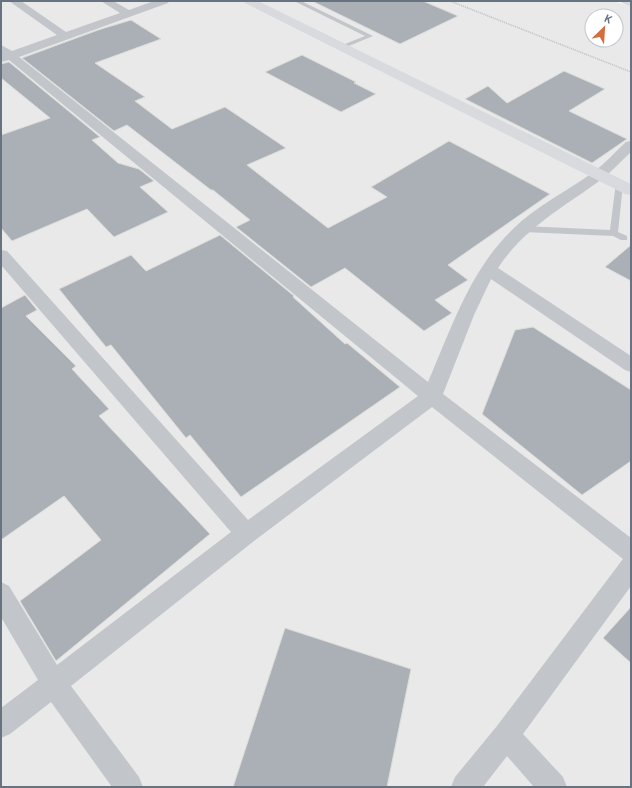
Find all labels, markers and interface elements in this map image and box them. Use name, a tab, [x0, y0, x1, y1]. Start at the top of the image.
north arrow	[584, 8, 624, 48]
text: K	[603, 11, 614, 26]

